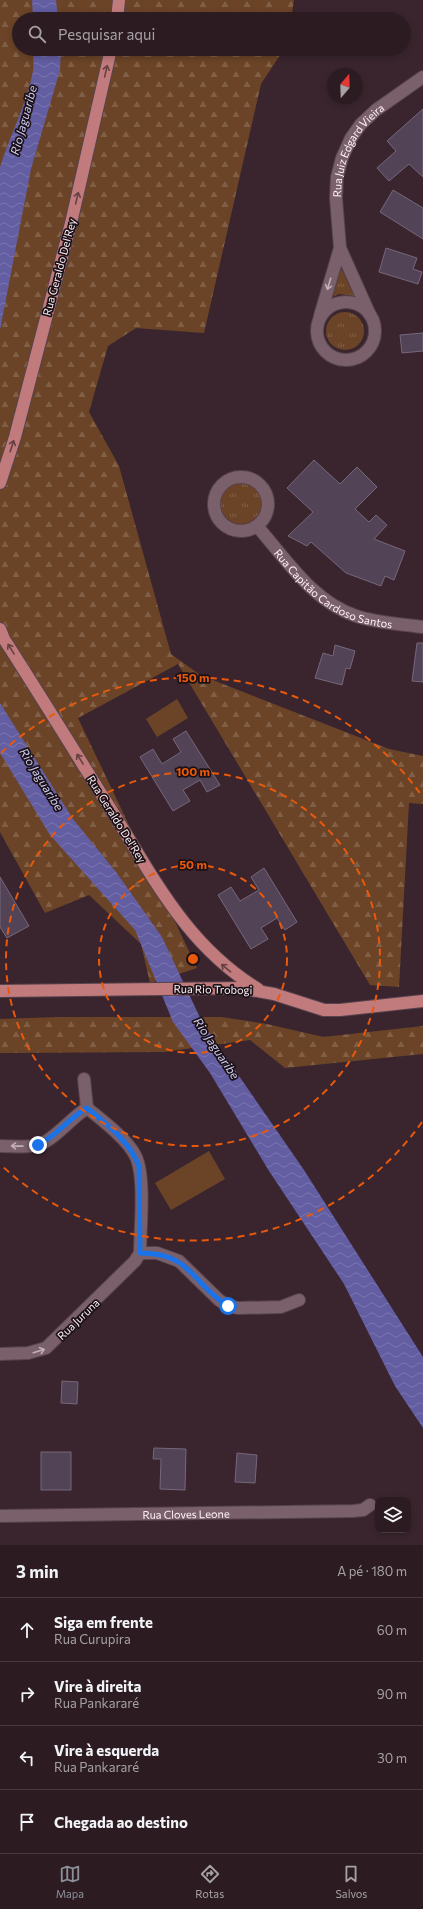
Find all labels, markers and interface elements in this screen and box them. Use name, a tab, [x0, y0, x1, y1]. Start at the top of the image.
search box	[12, 12, 411, 56]
icon: search	[26, 23, 48, 45]
text: Pesquisar aqui	[58, 25, 155, 43]
one-way arrow	[103, 65, 111, 78]
north arrow	[327, 68, 363, 104]
water label: Rio Jaguaribe	[7, 83, 40, 156]
street label: Rua Juiz Edgard Vieira	[330, 100, 386, 198]
one-way arrow	[73, 192, 81, 205]
street label: Rua Geraldo Del'Rey	[40, 217, 78, 317]
one-way arrow	[325, 277, 332, 290]
one-way arrow	[9, 439, 16, 452]
street label: Rua Capitão Cardoso Santos	[272, 546, 393, 630]
one-way arrow	[6, 643, 14, 655]
text: 150 m	[176, 670, 210, 684]
water label: Rio Jaguaribe	[16, 745, 67, 814]
one-way arrow	[75, 753, 83, 765]
text: 100 m	[176, 764, 210, 778]
street label: Rua Geraldo Del'Rey	[85, 773, 149, 865]
text: 50 m	[179, 857, 207, 871]
centre of rings	[186, 952, 200, 966]
one-way arrow	[221, 963, 231, 972]
street label: Rua Rio Trobogi	[173, 982, 253, 996]
water label: Rio Jaguaribe	[190, 1015, 243, 1083]
route end	[29, 1136, 47, 1154]
one-way arrow	[11, 1142, 24, 1150]
street label: Rua Juruna	[54, 1296, 102, 1343]
route start	[219, 1297, 237, 1315]
one-way arrow	[32, 1347, 45, 1354]
map controls	[375, 1497, 411, 1533]
button: layers	[375, 1497, 411, 1533]
street label: Rua Cloves Leone	[142, 1506, 230, 1520]
text: 3 min	[16, 1561, 59, 1582]
text: A pé · 180 m	[337, 1563, 407, 1579]
text: Siga em frente	[54, 1613, 153, 1631]
icon: ahead	[16, 1619, 38, 1641]
text: 60 m	[377, 1622, 407, 1638]
text: Rua Curupira	[54, 1631, 131, 1647]
text: Vire à direita	[54, 1677, 142, 1695]
icon: right	[16, 1683, 38, 1705]
text: 90 m	[377, 1686, 407, 1702]
text: Rua Pankararé	[54, 1695, 139, 1711]
text: Vire à esquerda	[54, 1741, 159, 1759]
icon: left	[16, 1747, 38, 1769]
text: 30 m	[377, 1750, 407, 1766]
text: Rua Pankararé	[54, 1759, 139, 1775]
icon: arrive	[16, 1811, 38, 1833]
text: Chegada ao destino	[54, 1813, 188, 1831]
tab: Mapa	[56, 1863, 84, 1900]
tab: Rotas	[195, 1863, 224, 1900]
tab: Salvos	[335, 1863, 367, 1900]

